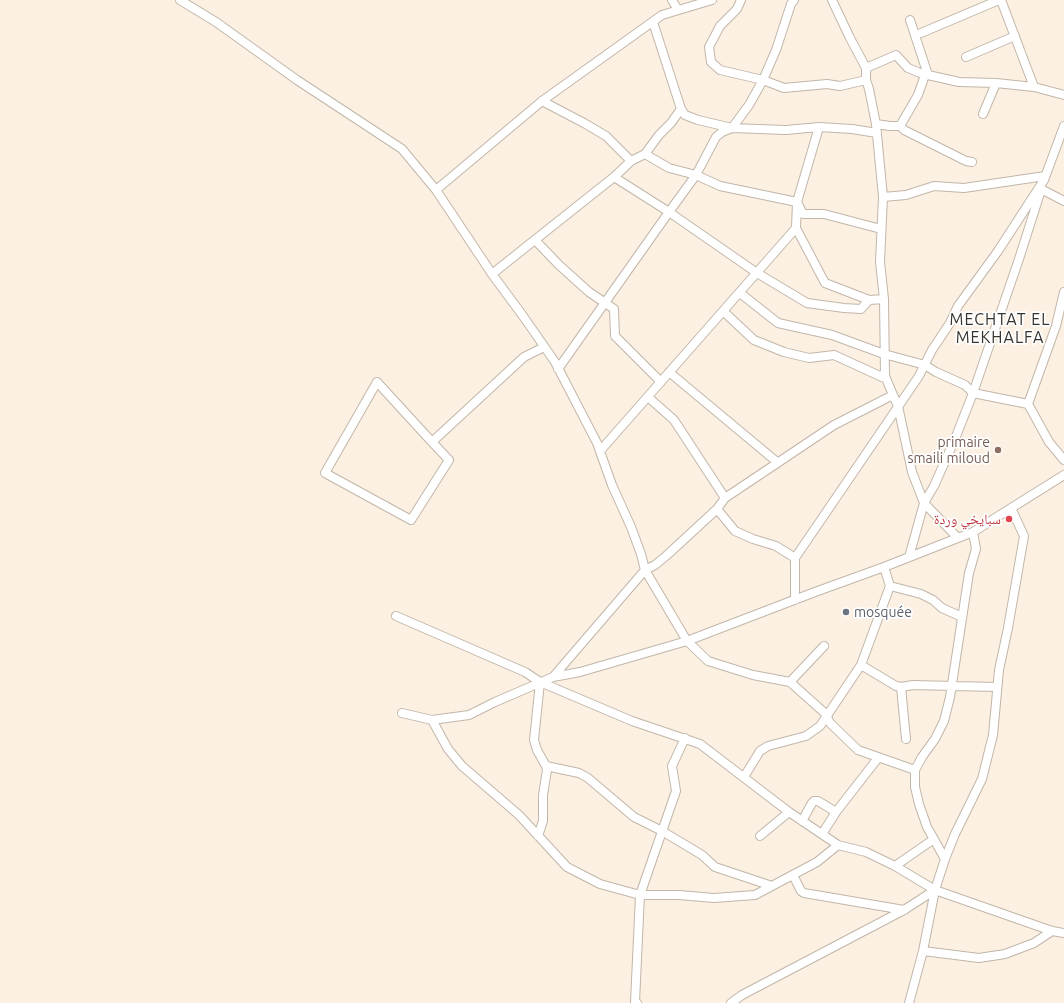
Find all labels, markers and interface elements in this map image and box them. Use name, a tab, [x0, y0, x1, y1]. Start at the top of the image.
district label: MECHTAT EL MEKHALFA	[950, 310, 1050, 348]
place label: primaire smaili miloud	[907, 434, 990, 466]
marker: primaire smaili miloud	[993, 445, 1003, 455]
place label: سبايخي وردة	[934, 511, 1001, 527]
marker: سبايخي وردة	[1004, 514, 1014, 524]
place label: mosquée	[854, 604, 912, 620]
marker: mosquée	[841, 607, 851, 617]

